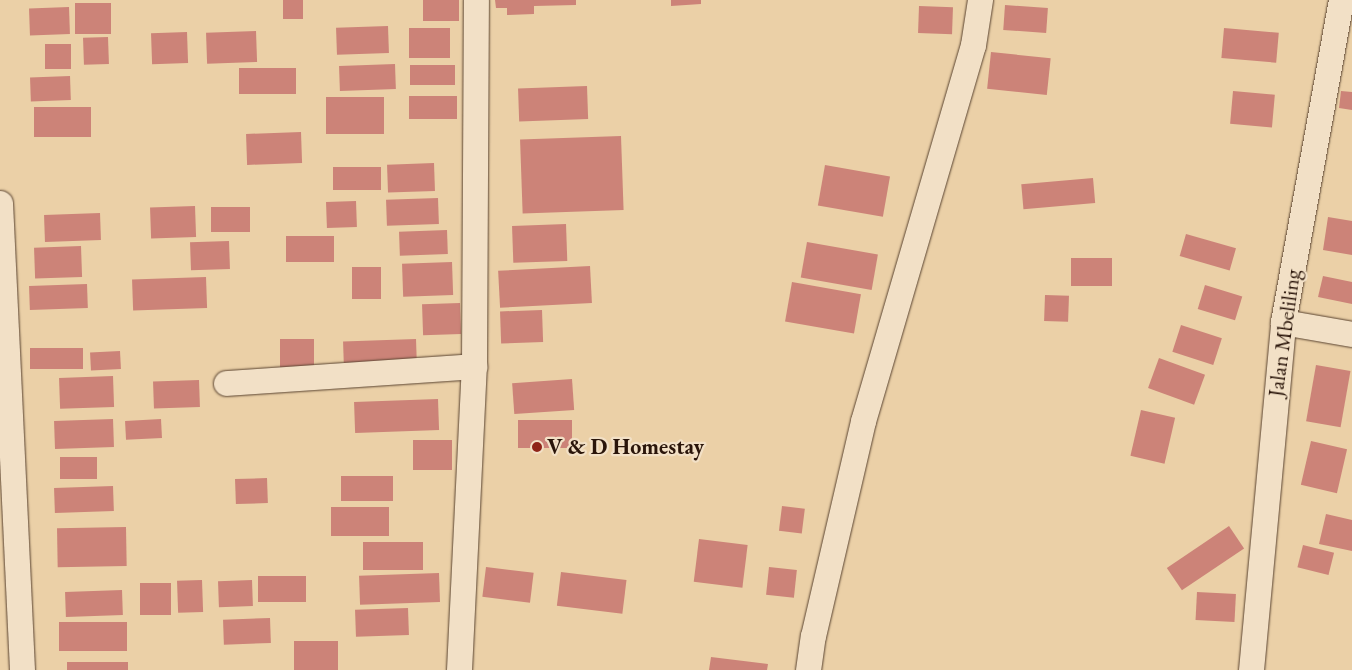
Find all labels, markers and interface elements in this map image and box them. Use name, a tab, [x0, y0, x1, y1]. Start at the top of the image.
street label: Jalan Mbeliling	[1262, 267, 1306, 399]
place label: V & D Homestay	[547, 434, 704, 460]
marker: V & D Homestay	[531, 441, 543, 453]

